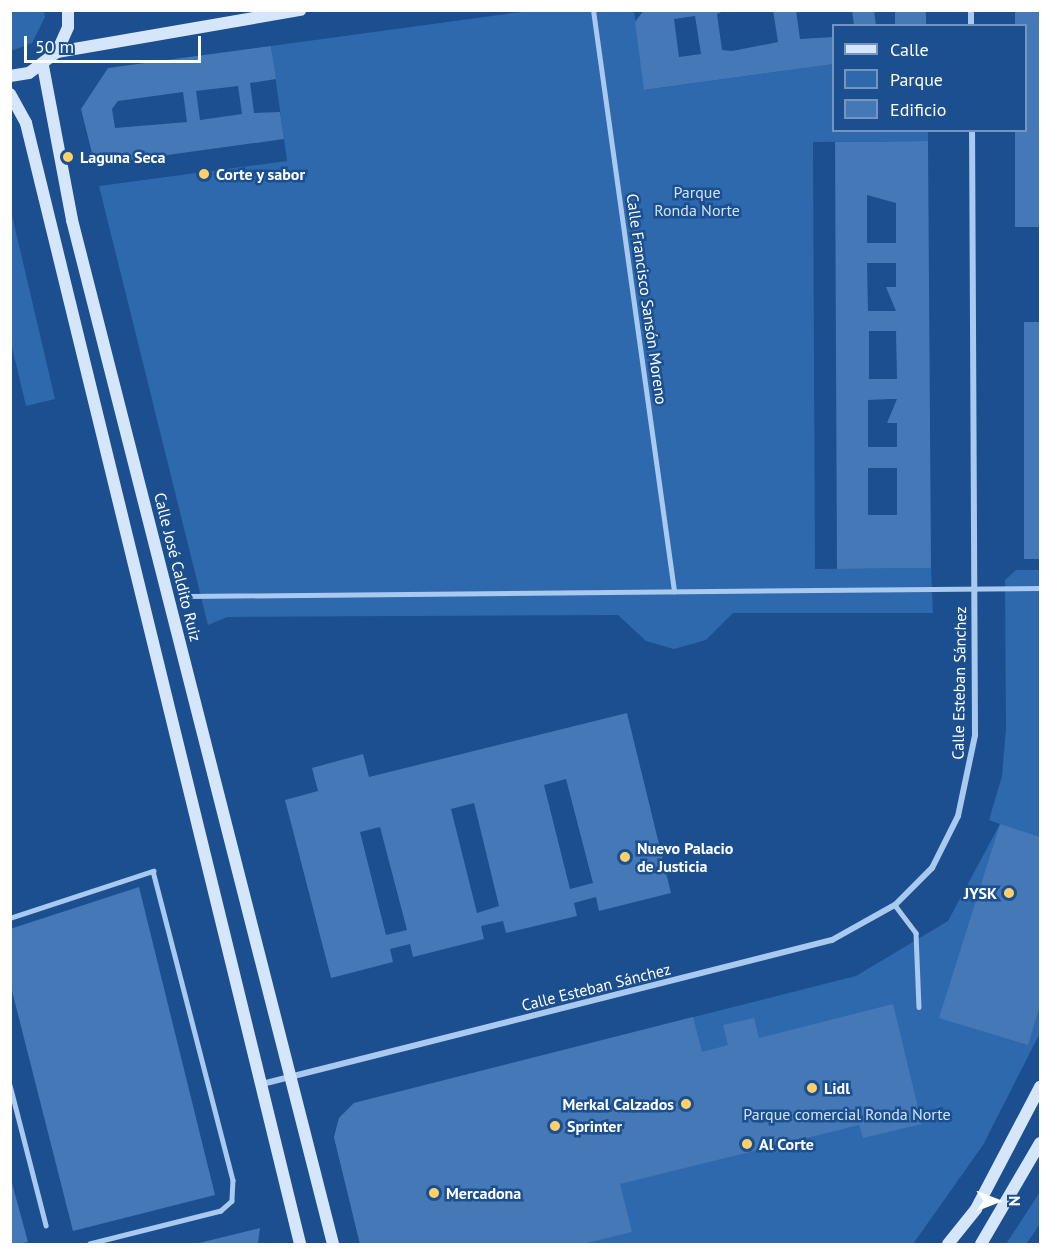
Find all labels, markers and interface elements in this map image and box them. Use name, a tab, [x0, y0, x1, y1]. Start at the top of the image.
scale bar	[27, 24, 204, 62]
legend	[832, 24, 1027, 132]
text: 50 m	[35, 35, 74, 58]
text: Calle	[890, 38, 929, 61]
text: Parque	[890, 68, 943, 91]
text: Edificio	[890, 98, 946, 121]
place label: Laguna Seca	[80, 147, 165, 167]
marker: Laguna Seca	[61, 150, 75, 164]
place label: Corte y sabor	[216, 164, 306, 184]
marker: Corte y sabor	[197, 167, 211, 181]
park label: Parque Ronda Norte	[654, 182, 740, 220]
street label: Calle Francisco Sansón Moreno	[623, 192, 671, 406]
street label: Calle José Caldito Ruiz	[150, 491, 206, 643]
street label: Calle Esteban Sánchez	[948, 606, 970, 760]
place label: Nuevo Palacio de Justicia	[637, 838, 733, 876]
marker: Nuevo Palacio de Justicia	[618, 850, 632, 864]
place label: JYSK	[964, 883, 997, 903]
marker: JYSK	[1002, 886, 1016, 900]
street label: Calle Esteban Sánchez	[519, 959, 673, 1015]
place label: Lidl	[824, 1078, 850, 1098]
marker: Lidl	[805, 1081, 819, 1095]
place label: Merkal Calzados	[562, 1094, 674, 1114]
marker: Merkal Calzados	[679, 1097, 693, 1111]
park label: Parque comercial Ronda Norte	[743, 1104, 951, 1124]
place label: Sprinter	[567, 1116, 622, 1136]
marker: Sprinter	[548, 1119, 562, 1133]
place label: Al Corte	[759, 1134, 814, 1154]
marker: Al Corte	[740, 1137, 754, 1151]
north arrow	[967, 1171, 1027, 1231]
place label: Mercadona	[446, 1183, 521, 1203]
marker: Mercadona	[427, 1186, 441, 1200]
text: N	[1005, 1196, 1025, 1206]

